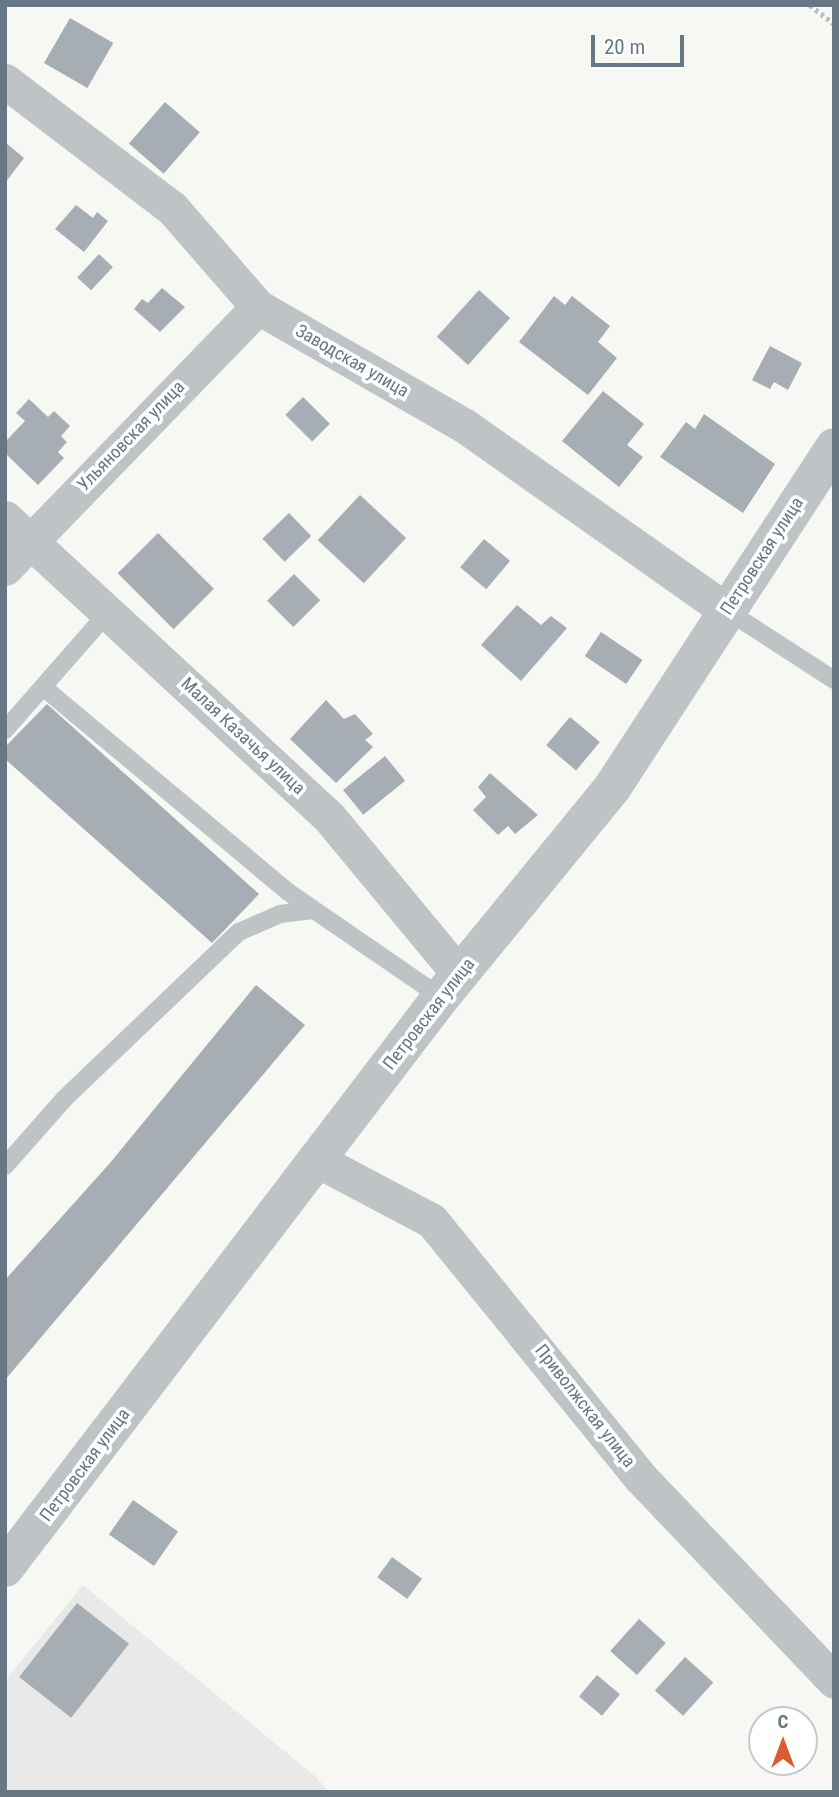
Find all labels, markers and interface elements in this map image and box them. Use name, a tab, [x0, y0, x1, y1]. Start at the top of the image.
scale bar	[594, 21, 687, 65]
text: 20 m	[604, 35, 645, 59]
street label: Заводская улица	[292, 320, 412, 402]
street label: Ульяновская улица	[73, 376, 189, 496]
street label: Петровская улица	[716, 493, 808, 619]
street label: Малая Казачья улица	[176, 673, 310, 799]
street label: Петровская улица	[379, 954, 479, 1074]
street label: Приволжская улица	[530, 1340, 640, 1472]
street label: Петровская улица	[35, 1404, 135, 1526]
north arrow	[748, 1706, 818, 1776]
text: С	[778, 1710, 788, 1733]

